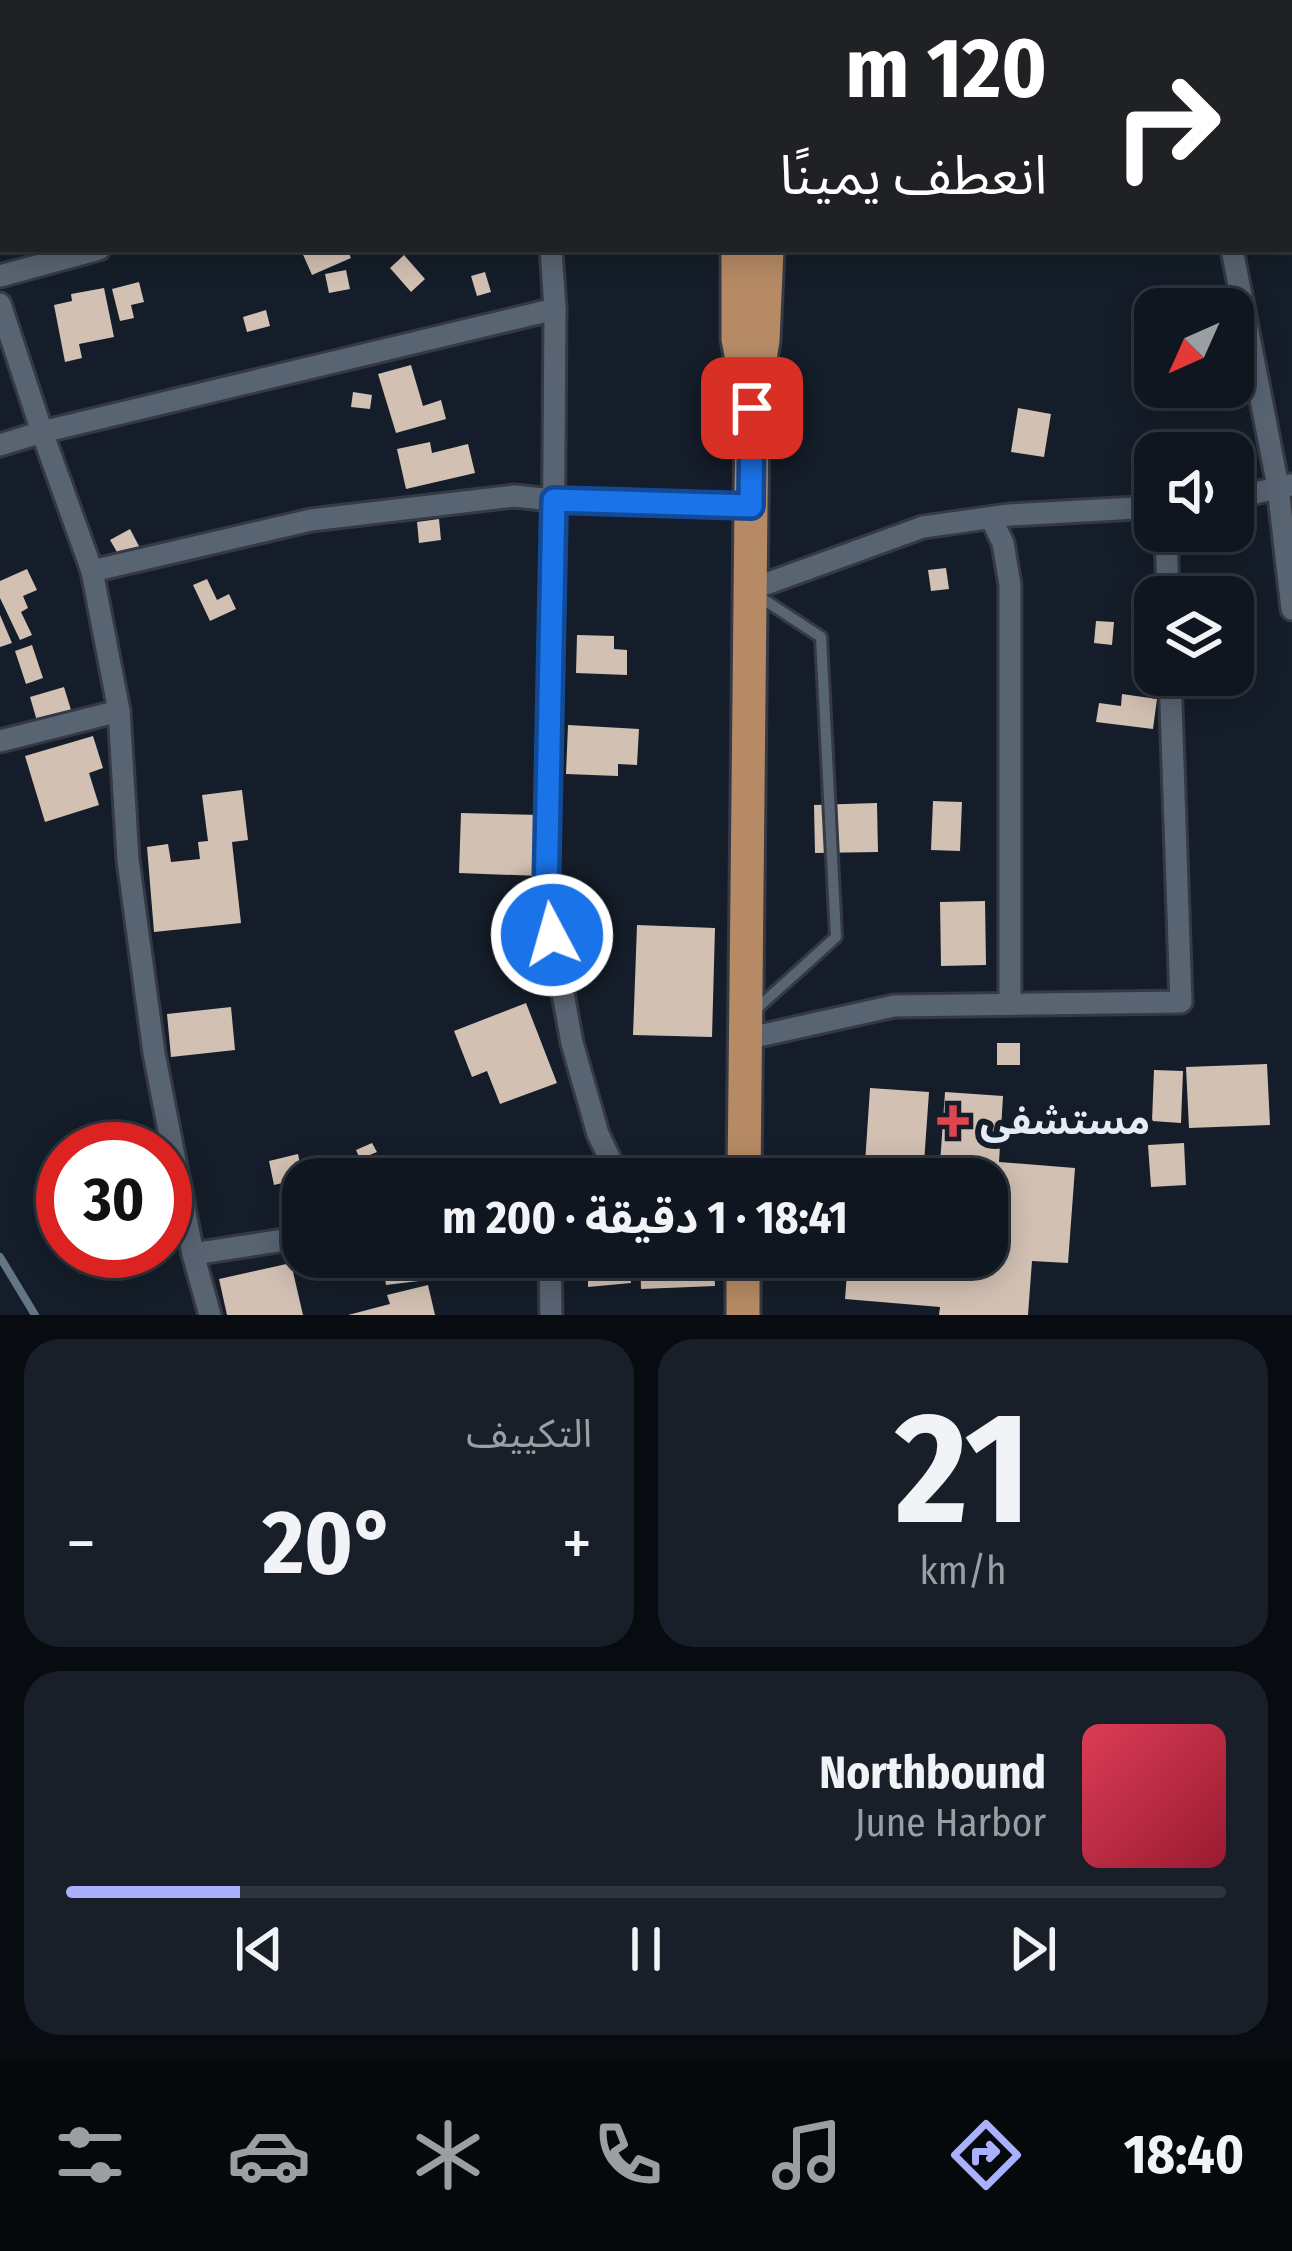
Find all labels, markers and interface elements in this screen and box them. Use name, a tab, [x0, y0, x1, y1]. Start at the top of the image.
text: 120 m	[845, 18, 1047, 119]
icon: right	[1089, 48, 1245, 204]
text: انعطف يمينًا	[779, 144, 1047, 208]
north arrow	[1134, 288, 1254, 408]
map controls	[1134, 288, 1254, 696]
pin	[701, 357, 803, 459]
icon: arrive	[719, 375, 785, 441]
button: sound	[1134, 432, 1254, 552]
button: layers	[1134, 576, 1254, 696]
position arrow	[489, 872, 615, 998]
place label: مستشفى	[980, 1098, 1150, 1144]
marker: مستشفى	[937, 1105, 969, 1137]
speed limit sign: 30	[36, 1122, 192, 1278]
text: 18:41 · 1 دقيقة · 200 m	[442, 1191, 848, 1245]
text: 21	[895, 1376, 1031, 1563]
text: التكييف	[466, 1411, 592, 1457]
text: 20°	[262, 1489, 395, 1597]
text: −	[66, 1504, 96, 1583]
text: +	[562, 1504, 592, 1583]
text: km/h	[920, 1548, 1007, 1594]
text: Northbound	[819, 1746, 1046, 1800]
text: June Harbor	[855, 1800, 1046, 1846]
icon: previous	[226, 1916, 292, 1982]
icon: pause	[613, 1916, 679, 1982]
icon: next	[1000, 1916, 1066, 1982]
icon: filters	[48, 2113, 132, 2197]
icon: car	[227, 2113, 311, 2197]
icon: climate	[406, 2113, 490, 2197]
icon: phone	[586, 2113, 670, 2197]
icon: music	[765, 2113, 849, 2197]
icon: directions	[944, 2113, 1028, 2197]
text: 18:40	[1124, 2123, 1244, 2187]

